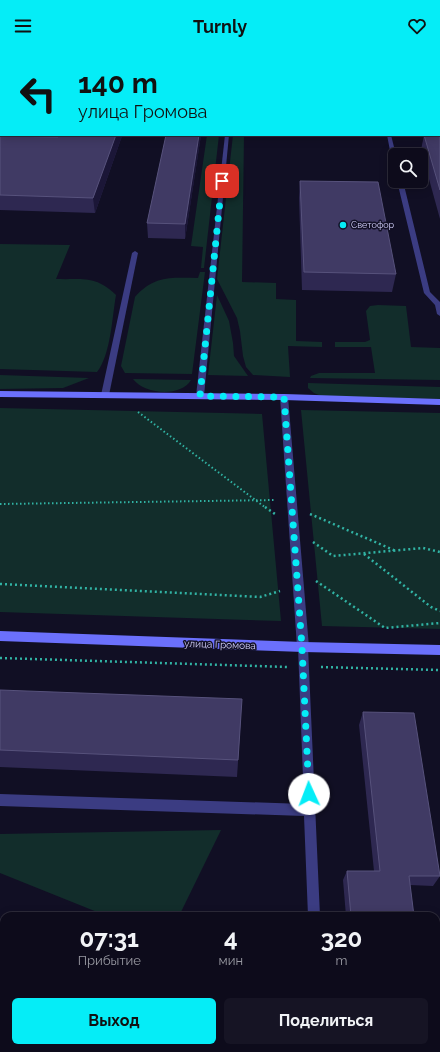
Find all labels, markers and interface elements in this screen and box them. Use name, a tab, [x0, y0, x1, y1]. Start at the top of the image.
icon: menu	[12, 15, 34, 37]
icon: heart	[406, 15, 428, 37]
text: Turnly	[193, 16, 247, 37]
text: 140 m	[78, 67, 158, 100]
icon: left	[12, 68, 64, 120]
text: улица Громова	[78, 101, 207, 122]
map controls	[388, 148, 428, 188]
button: search	[388, 148, 428, 188]
pin	[205, 164, 239, 198]
icon: arrive	[211, 170, 233, 192]
marker: Светофор	[338, 220, 348, 230]
place label: Светофор	[351, 220, 395, 230]
street label: улица Громова	[184, 638, 256, 651]
position arrow	[288, 773, 330, 815]
text: 07:31	[80, 924, 139, 953]
text: 4	[224, 924, 238, 953]
text: 320	[321, 924, 362, 953]
text: Прибытие	[78, 953, 141, 968]
text: мин	[219, 953, 243, 968]
text: m	[336, 953, 347, 968]
button: Выход	[12, 998, 216, 1044]
button: Поделиться	[224, 998, 428, 1044]

